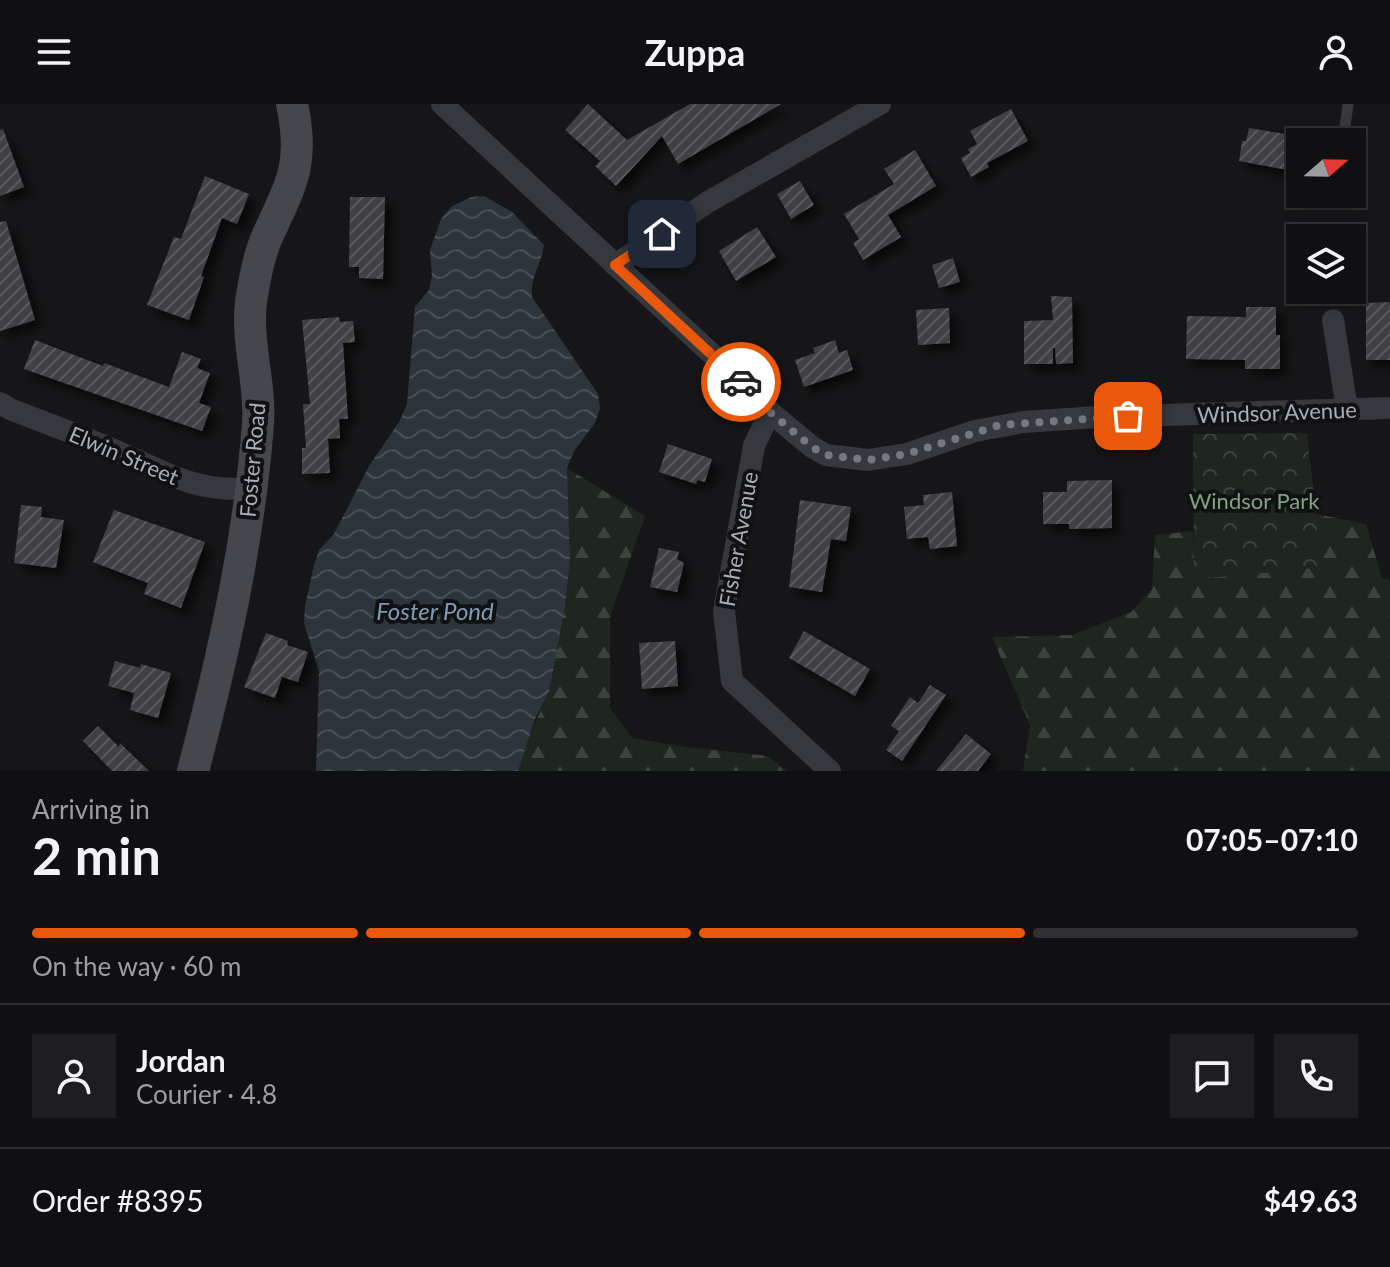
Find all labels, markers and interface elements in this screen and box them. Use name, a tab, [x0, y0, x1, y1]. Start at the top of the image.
icon: menu	[32, 30, 76, 74]
text: Zuppa	[645, 30, 745, 74]
icon: person	[1314, 30, 1358, 74]
north arrow	[1286, 128, 1366, 208]
map controls	[1286, 128, 1366, 304]
pin	[628, 200, 696, 268]
icon: home	[640, 212, 684, 256]
button: layers	[1286, 224, 1366, 304]
courier	[701, 342, 781, 422]
icon: car	[719, 360, 763, 404]
pin	[1094, 382, 1162, 450]
icon: bag	[1106, 394, 1150, 438]
street label: Windsor Avenue	[1197, 396, 1357, 428]
street label: Foster Road	[234, 402, 270, 518]
street label: Elwin Street	[65, 420, 183, 490]
street label: Fisher Avenue	[713, 470, 763, 608]
park label: Windsor Park	[1189, 487, 1320, 514]
water label: Foster Pond	[376, 596, 494, 625]
text: Arriving in	[32, 793, 150, 825]
text: 07:05–07:10	[1186, 821, 1358, 857]
text: 2 min	[32, 824, 161, 886]
text: On the way · 60 m	[32, 950, 241, 982]
button: person	[32, 1034, 116, 1118]
button: chat	[1170, 1034, 1254, 1118]
button: phone	[1274, 1034, 1358, 1118]
text: Jordan	[136, 1042, 226, 1078]
text: Courier · 4.8	[136, 1078, 277, 1110]
text: Order #8395	[32, 1182, 204, 1218]
text: $49.63	[1264, 1182, 1358, 1218]

